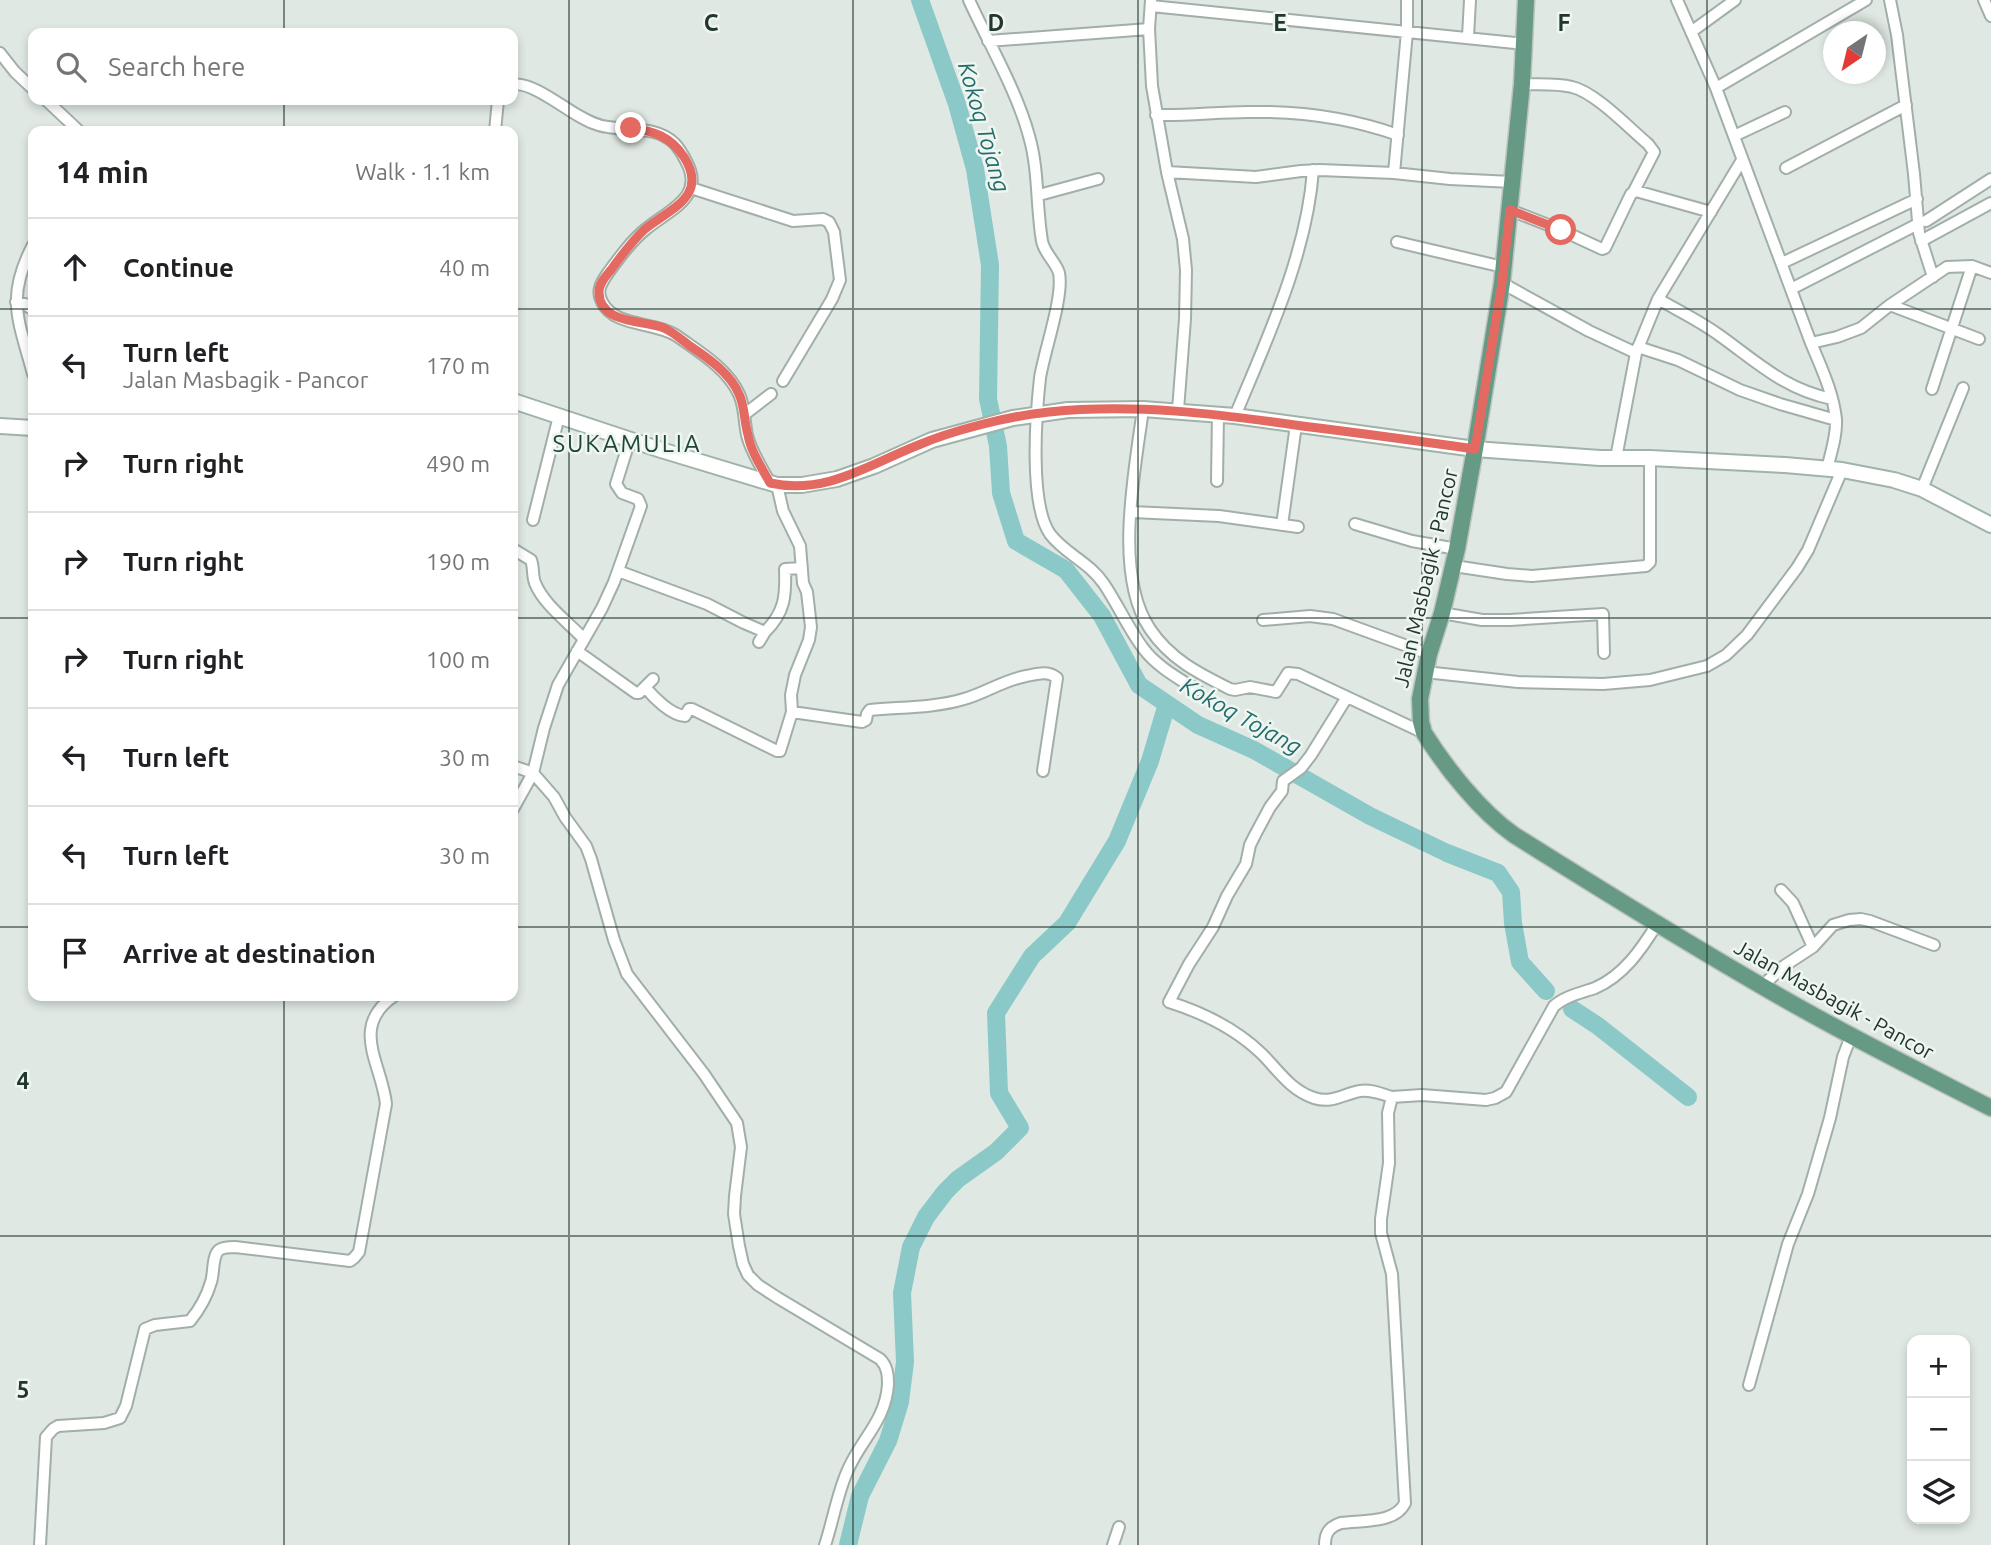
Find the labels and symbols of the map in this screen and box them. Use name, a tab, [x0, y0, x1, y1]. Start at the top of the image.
text: C	[704, 10, 719, 35]
text: D	[988, 10, 1004, 35]
text: E	[1273, 10, 1287, 35]
text: F	[1558, 10, 1571, 35]
north arrow	[1823, 21, 1886, 84]
water label: Kokoq Tojang	[954, 59, 1015, 195]
route end	[615, 112, 646, 143]
route start	[1545, 214, 1576, 245]
district label: SUKAMULIA	[552, 430, 702, 457]
street label: Jalan Masbagik - Pancor	[1388, 466, 1462, 690]
water label: Kokoq Tojang	[1176, 672, 1306, 759]
street label: Jalan Masbagik - Pancor	[1731, 934, 1938, 1064]
text: 4	[17, 1068, 30, 1093]
text: 5	[17, 1377, 29, 1402]

